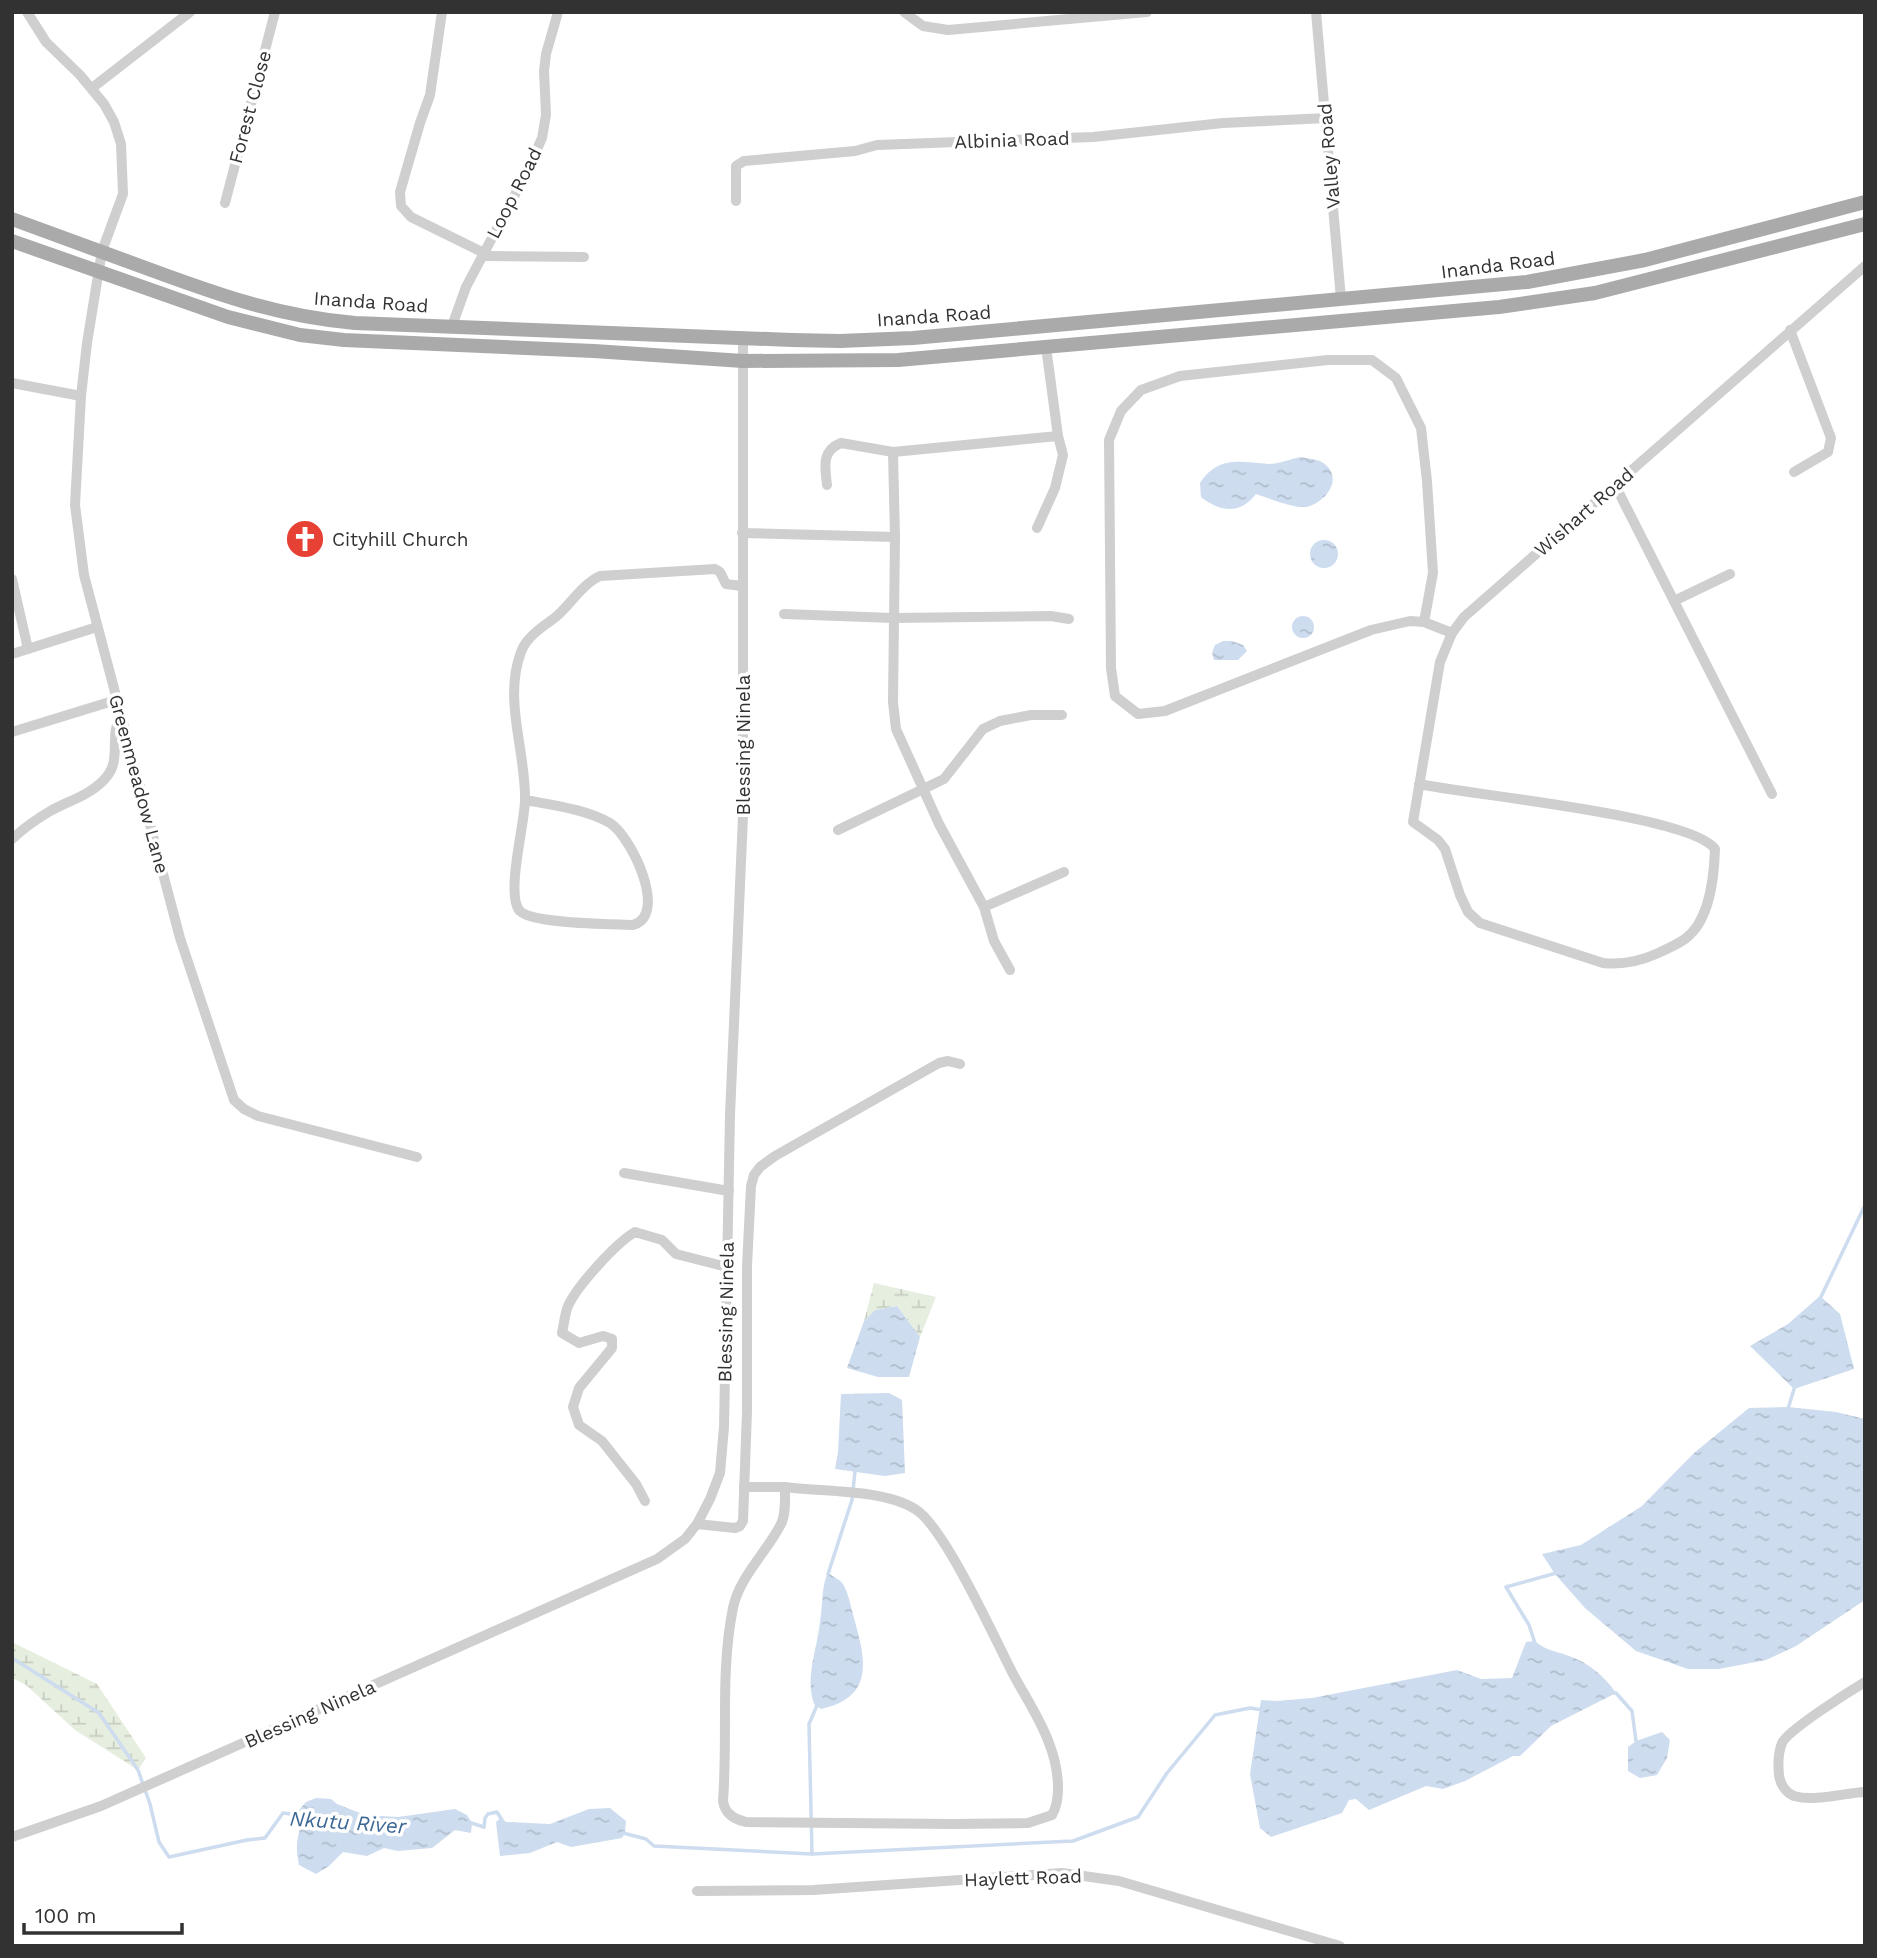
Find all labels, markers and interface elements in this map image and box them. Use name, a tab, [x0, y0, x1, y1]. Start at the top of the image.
street label: Forest Close	[224, 48, 276, 166]
street label: Valley Road	[1313, 102, 1345, 210]
street label: Albinia Road	[954, 126, 1070, 154]
street label: Loop Road	[481, 144, 547, 242]
street label: Inanda Road	[1440, 247, 1556, 283]
street label: Inanda Road	[313, 287, 429, 317]
street label: Inanda Road	[876, 301, 992, 331]
street label: Wishart Road	[1530, 463, 1638, 561]
church icon: Cityhill Church	[284, 518, 326, 560]
place label: Cityhill Church	[332, 528, 468, 551]
street label: Blessing Ninela	[732, 674, 755, 815]
street label: Greenmeadow Lane	[104, 692, 174, 876]
street label: Blessing Ninela	[713, 1241, 739, 1383]
street label: Blessing Ninela	[241, 1675, 379, 1753]
water label: Nkutu River	[289, 1805, 408, 1839]
street label: Haylett Road	[964, 1864, 1082, 1892]
scale bar	[24, 1892, 182, 1936]
text: 100 m	[35, 1903, 97, 1928]

